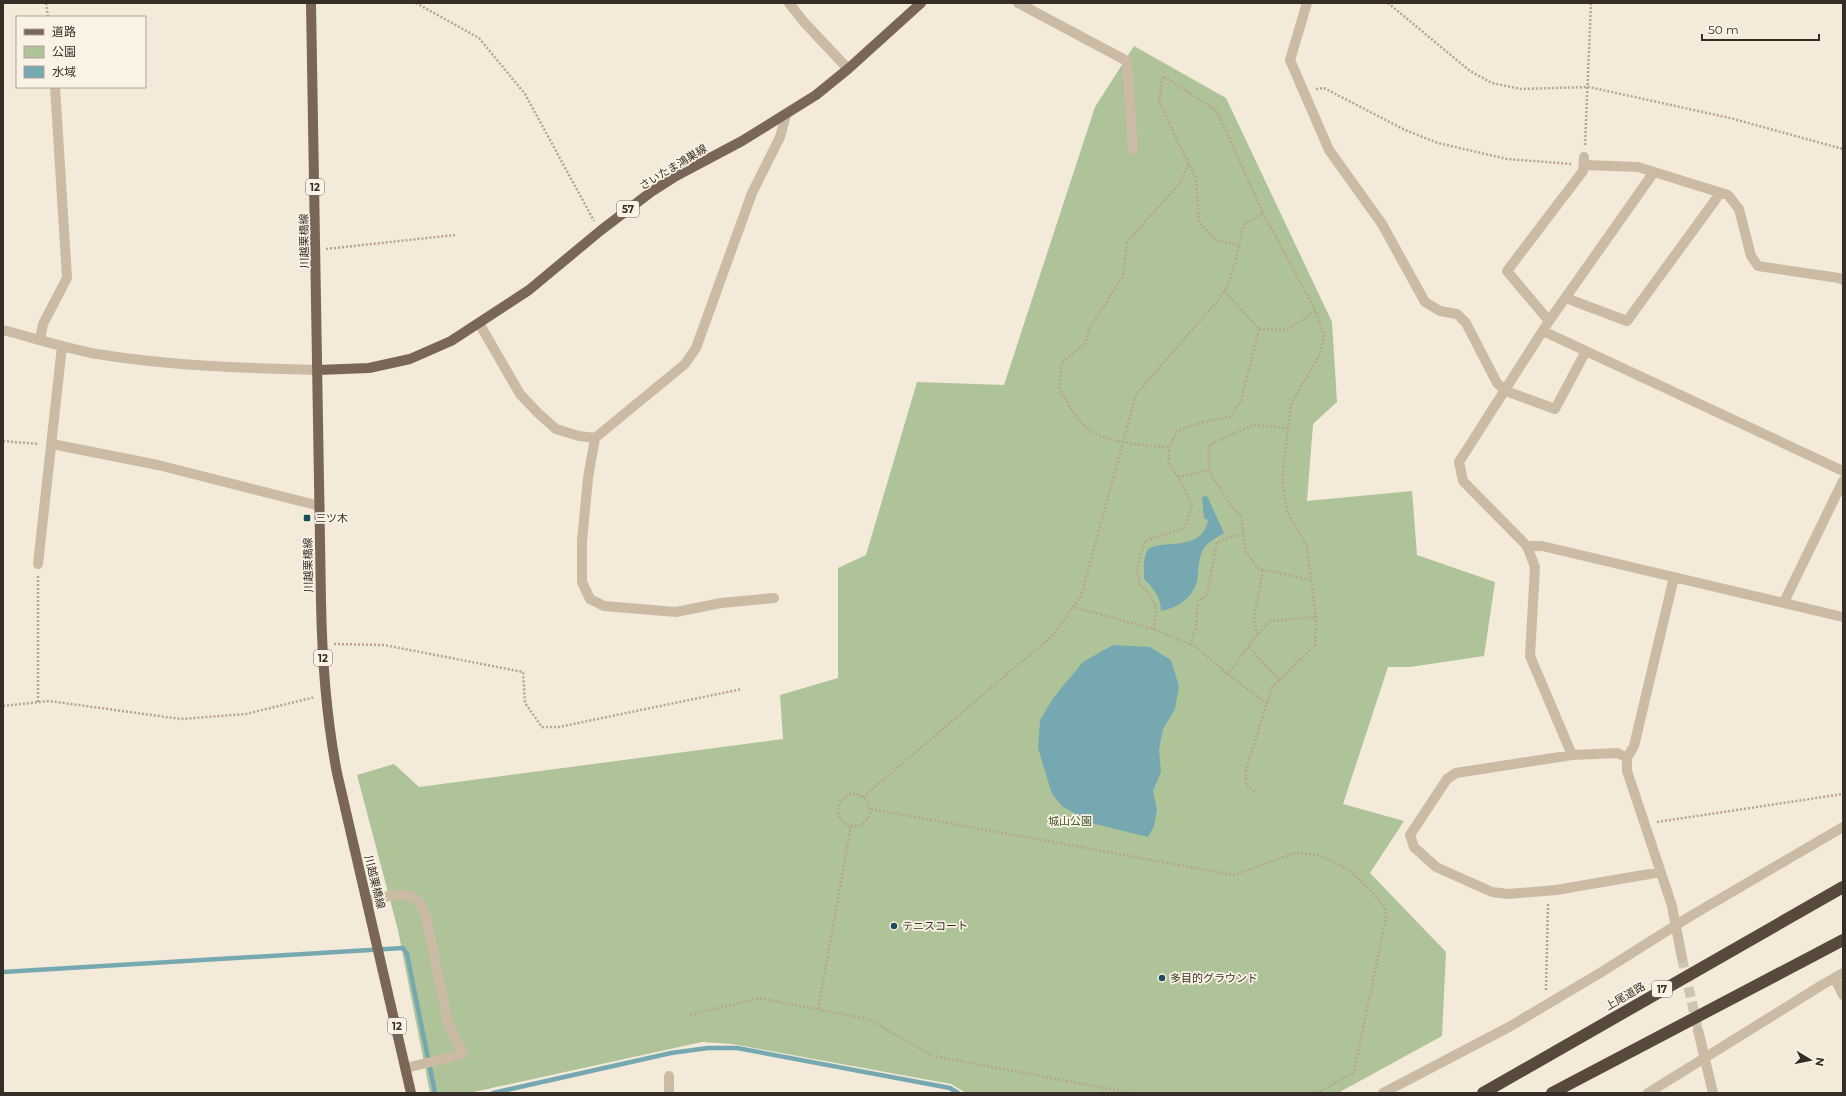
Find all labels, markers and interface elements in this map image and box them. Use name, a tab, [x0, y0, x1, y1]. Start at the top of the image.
legend	[16, 16, 146, 88]
scale bar	[1702, 16, 1819, 42]
text: 50 m	[1708, 22, 1739, 37]
text: 道路	[52, 24, 76, 39]
text: 公園	[52, 44, 76, 59]
text: 水域	[52, 64, 76, 79]
street label: さいたま鴻巣線	[637, 141, 709, 193]
road number: 12	[306, 179, 324, 195]
road number: 57	[617, 201, 639, 217]
street label: 川越栗橋線	[297, 213, 311, 269]
place label: 三ツ木	[315, 511, 348, 525]
marker: 三ツ木	[302, 513, 312, 523]
street label: 川越栗橋線	[301, 537, 315, 593]
road number: 12	[314, 650, 332, 666]
park label: 城山公園	[1048, 814, 1092, 828]
street label: 川越栗橋線	[362, 854, 388, 910]
place label: テニスコート	[902, 919, 968, 933]
marker: テニスコート	[889, 921, 899, 931]
place label: 多目的グラウンド	[1170, 971, 1258, 985]
marker: 多目的グラウンド	[1157, 973, 1167, 983]
street label: 上尾道路	[1602, 979, 1648, 1013]
road number: 17	[1652, 981, 1672, 997]
road number: 12	[388, 1018, 406, 1034]
north arrow	[1790, 1040, 1830, 1080]
text: N	[1812, 1056, 1828, 1067]

